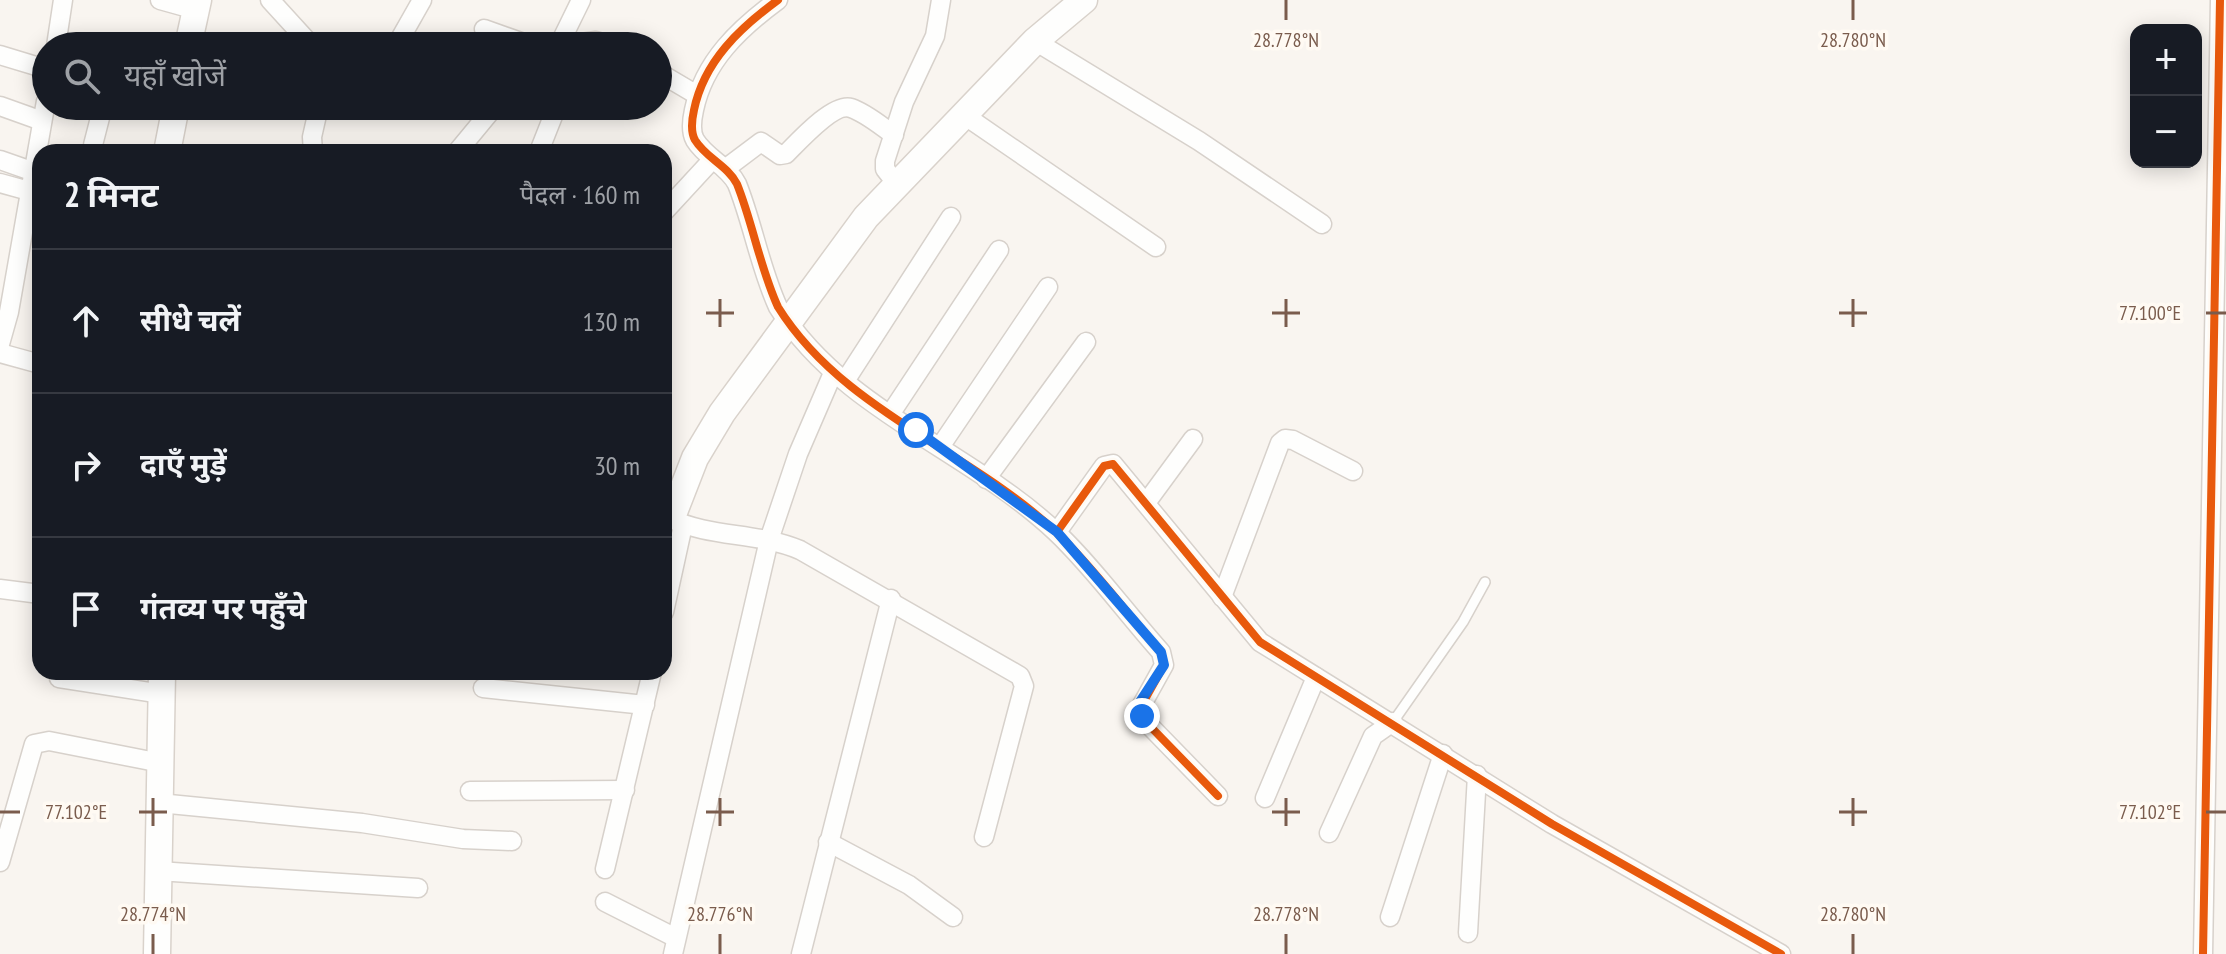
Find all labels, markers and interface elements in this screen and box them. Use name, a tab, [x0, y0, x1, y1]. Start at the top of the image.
map controls	[2130, 24, 2202, 168]
button: +	[2130, 24, 2202, 96]
text: 28.778°N	[1253, 27, 1319, 53]
text: 28.780°N	[1820, 27, 1886, 53]
search box	[32, 32, 672, 120]
icon: search	[60, 54, 104, 98]
text: यहाँ खोजें	[124, 55, 226, 94]
button: −	[2130, 96, 2202, 168]
text: 2 मिनट	[64, 172, 159, 216]
text: पैदल · 160 m	[520, 178, 640, 211]
icon: ahead	[64, 299, 108, 343]
text: सीधे चलें	[140, 300, 241, 339]
text: 77.100°E	[2119, 300, 2181, 326]
text: 130 m	[582, 305, 640, 338]
route start	[898, 412, 934, 448]
icon: right	[64, 443, 108, 487]
text: दाएँ मुड़ें	[140, 444, 227, 483]
text: 30 m	[594, 449, 640, 482]
icon: arrive	[64, 587, 108, 631]
text: गंतव्य पर पहुँचे	[140, 588, 307, 627]
route end	[1124, 698, 1160, 734]
text: 77.102°E	[45, 799, 107, 825]
text: 77.102°E	[2119, 799, 2181, 825]
text: 28.774°N	[120, 901, 186, 927]
text: 28.776°N	[687, 901, 753, 927]
text: 28.778°N	[1253, 901, 1319, 927]
text: 28.780°N	[1820, 901, 1886, 927]

